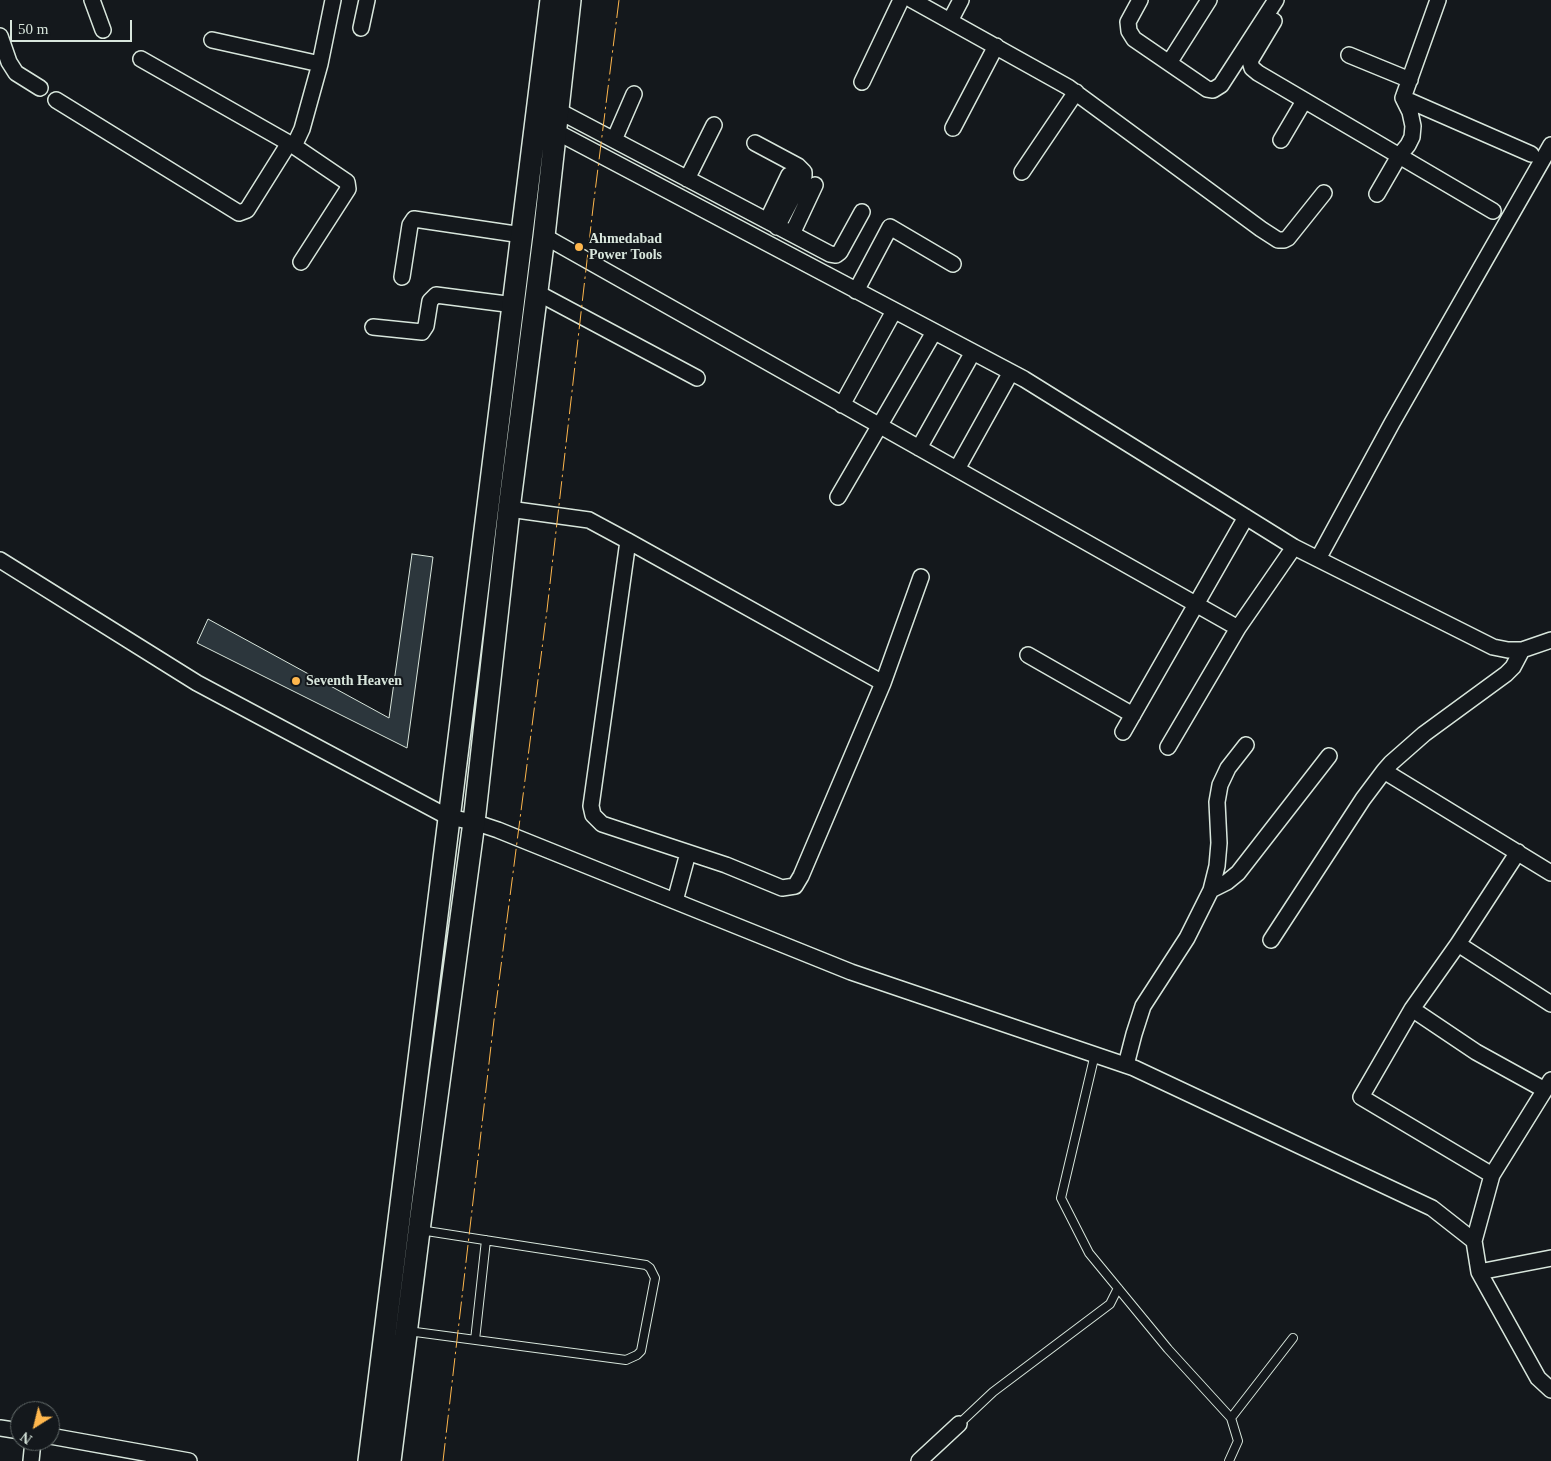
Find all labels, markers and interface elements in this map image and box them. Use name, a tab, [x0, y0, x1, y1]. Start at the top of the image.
scale bar	[12, 10, 135, 42]
text: 50 m	[18, 21, 48, 37]
place label: Ahmedabad Power Tools	[589, 231, 662, 264]
marker: Ahmedabad Power Tools	[573, 241, 585, 253]
place label: Seventh Heaven	[306, 673, 402, 689]
marker: Seventh Heaven	[290, 675, 302, 687]
north arrow	[10, 1401, 60, 1451]
text: N	[18, 1429, 35, 1447]

